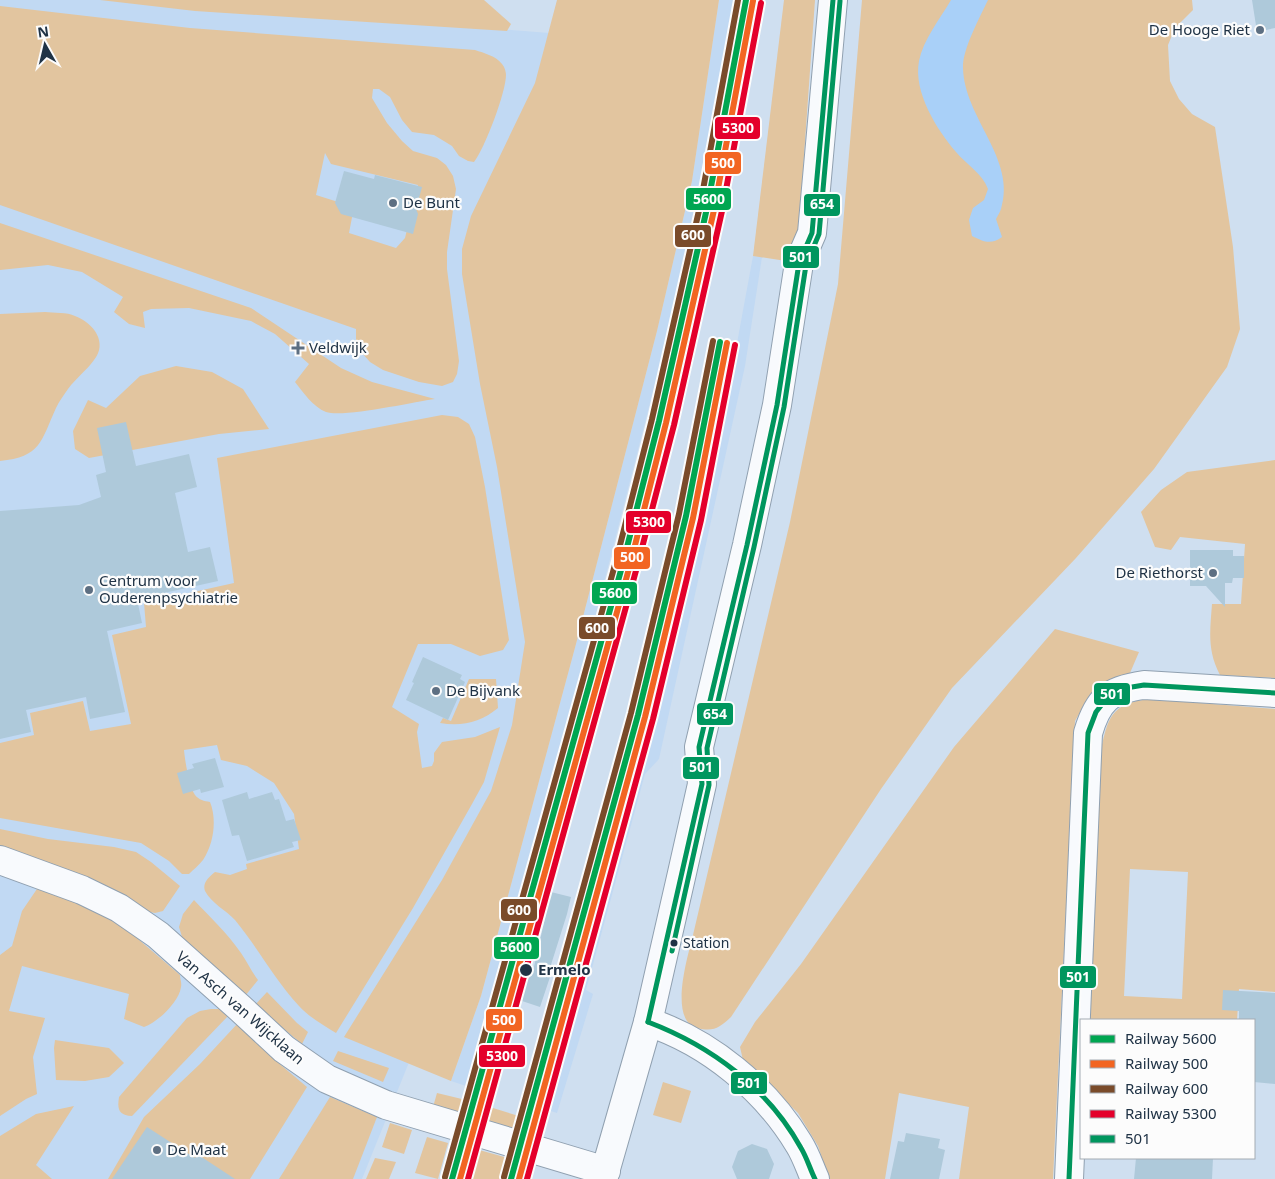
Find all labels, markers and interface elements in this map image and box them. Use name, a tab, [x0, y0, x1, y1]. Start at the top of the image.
place label: De Hooge Riet	[1149, 19, 1251, 39]
north arrow	[20, 20, 70, 70]
text: N	[36, 21, 50, 42]
marker: De Hooge Riet	[1254, 24, 1266, 36]
line badge: 5300	[714, 116, 761, 140]
text: 5300	[722, 118, 754, 137]
line badge: 500	[704, 151, 742, 175]
text: 500	[711, 153, 735, 172]
line badge: 5600	[685, 187, 732, 211]
text: 5600	[693, 189, 725, 208]
place label: De Bunt	[403, 192, 461, 212]
line badge: 654	[803, 193, 841, 217]
text: 654	[810, 194, 834, 213]
marker: De Bunt	[387, 197, 399, 209]
line badge: 600	[674, 224, 712, 248]
text: 600	[681, 225, 705, 244]
line badge: 501	[782, 245, 820, 269]
text: 501	[789, 247, 813, 266]
place label: Veldwijk	[309, 337, 367, 357]
marker: Veldwijk	[291, 341, 305, 355]
line badge: 5300	[625, 510, 672, 534]
text: 5300	[633, 512, 665, 531]
line badge: 500	[613, 546, 651, 570]
text: 500	[620, 547, 644, 566]
place label: De Riethorst	[1115, 562, 1204, 582]
marker: De Riethorst	[1207, 567, 1219, 579]
place label: Centrum voor Ouderenpsychiatrie	[99, 570, 238, 607]
line badge: 5600	[591, 581, 638, 605]
text: 5600	[599, 583, 631, 602]
marker: Centrum voor Ouderenpsychiatrie	[83, 584, 95, 596]
line badge: 600	[578, 616, 616, 640]
text: 600	[585, 618, 609, 637]
place label: De Bijvank	[446, 680, 520, 700]
line badge: 501	[1093, 682, 1131, 706]
text: 501	[1100, 684, 1124, 703]
marker: De Bijvank	[430, 685, 442, 697]
line badge: 654	[696, 702, 734, 726]
text: 654	[703, 704, 727, 723]
line badge: 501	[682, 756, 720, 780]
text: 501	[689, 757, 713, 776]
line badge: 600	[500, 898, 538, 922]
text: 600	[507, 900, 531, 919]
place label: Station	[683, 933, 729, 952]
line badge: 5600	[493, 936, 540, 960]
text: 5600	[500, 937, 532, 956]
marker: Station	[669, 938, 679, 948]
street label: Van Asch van Wijcklaan	[172, 946, 309, 1068]
place label: Ermelo	[538, 959, 591, 979]
marker: Ermelo	[518, 962, 534, 978]
line badge: 501	[1059, 965, 1097, 989]
text: 501	[1066, 967, 1090, 986]
line badge: 500	[485, 1008, 523, 1032]
text: 500	[492, 1010, 516, 1029]
legend	[1080, 1019, 1255, 1159]
text: Railway 5600	[1125, 1028, 1217, 1048]
line badge: 5300	[478, 1044, 526, 1068]
text: 5300	[486, 1046, 518, 1065]
text: Railway 500	[1125, 1053, 1208, 1073]
line badge: 501	[730, 1071, 768, 1095]
text: 501	[737, 1073, 761, 1092]
text: Railway 600	[1125, 1078, 1208, 1098]
text: Railway 5300	[1125, 1103, 1217, 1123]
text: 501	[1125, 1128, 1151, 1148]
place label: De Maat	[167, 1139, 227, 1159]
marker: De Maat	[151, 1144, 163, 1156]

